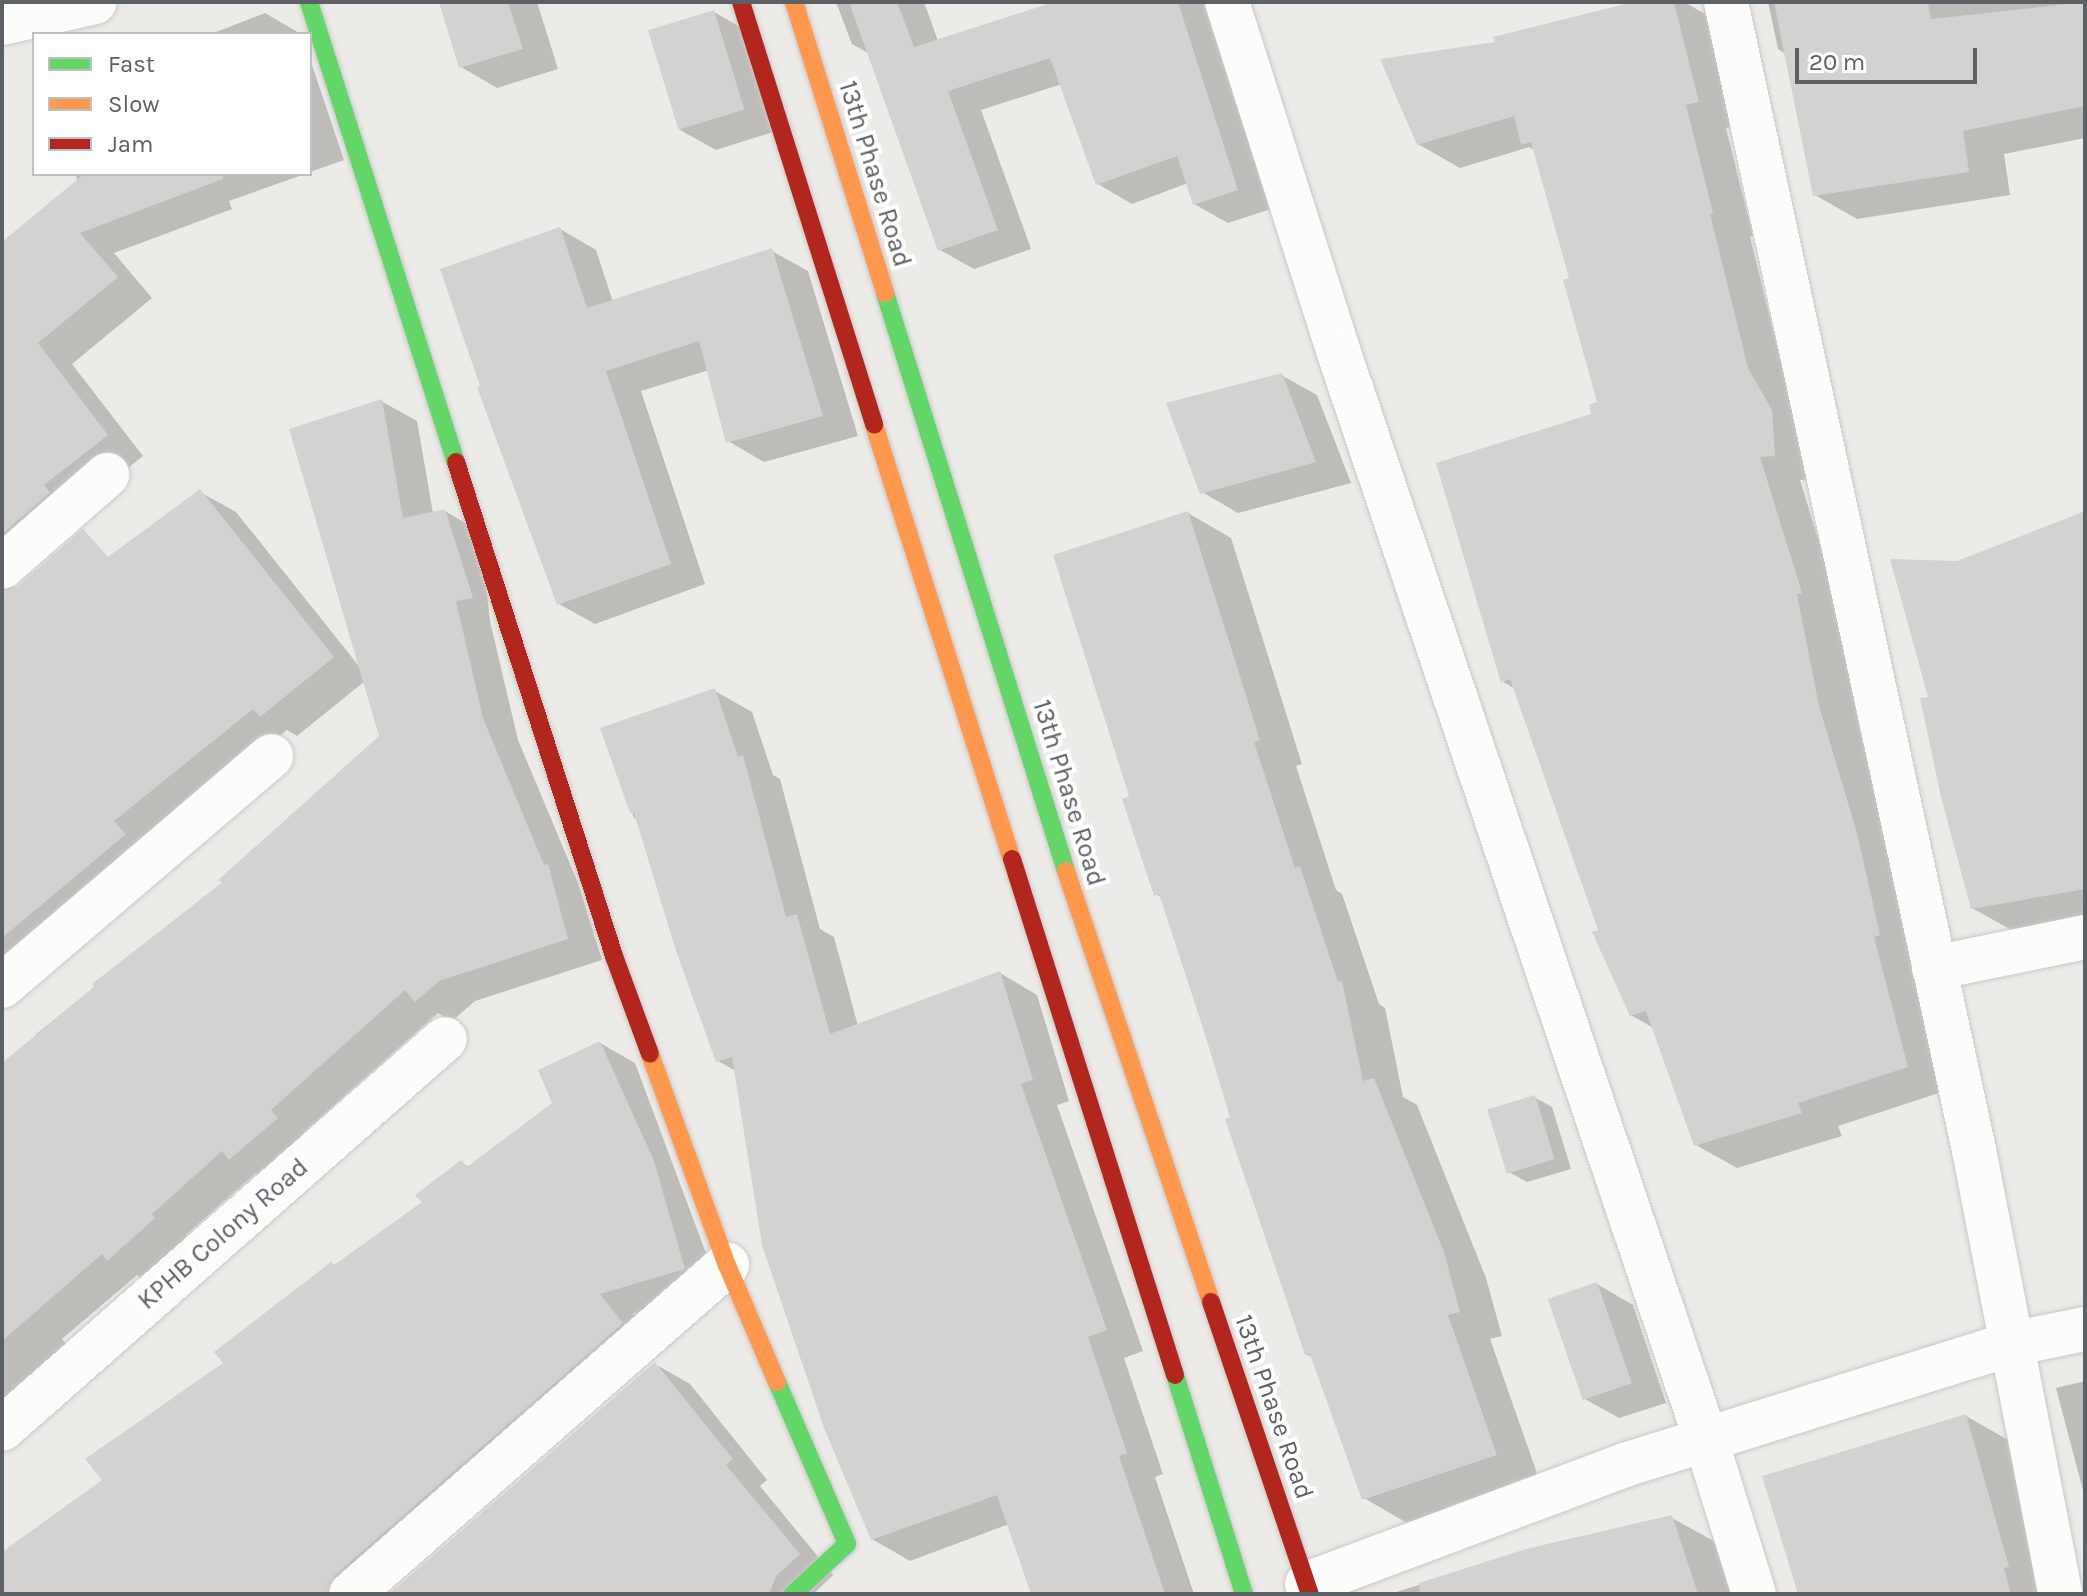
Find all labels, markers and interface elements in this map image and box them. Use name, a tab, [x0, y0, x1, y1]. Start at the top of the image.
legend	[32, 32, 312, 176]
scale bar	[1799, 32, 1981, 82]
text: 20 m	[1809, 48, 1865, 76]
text: Fast	[108, 50, 155, 78]
street label: 13th Phase Road	[832, 77, 918, 271]
text: Slow	[108, 90, 160, 118]
text: Jam	[108, 130, 153, 158]
street label: 13th Phase Road	[1026, 696, 1112, 890]
street label: KPHB Colony Road	[131, 1152, 315, 1316]
street label: 13th Phase Road	[1228, 1311, 1320, 1503]

